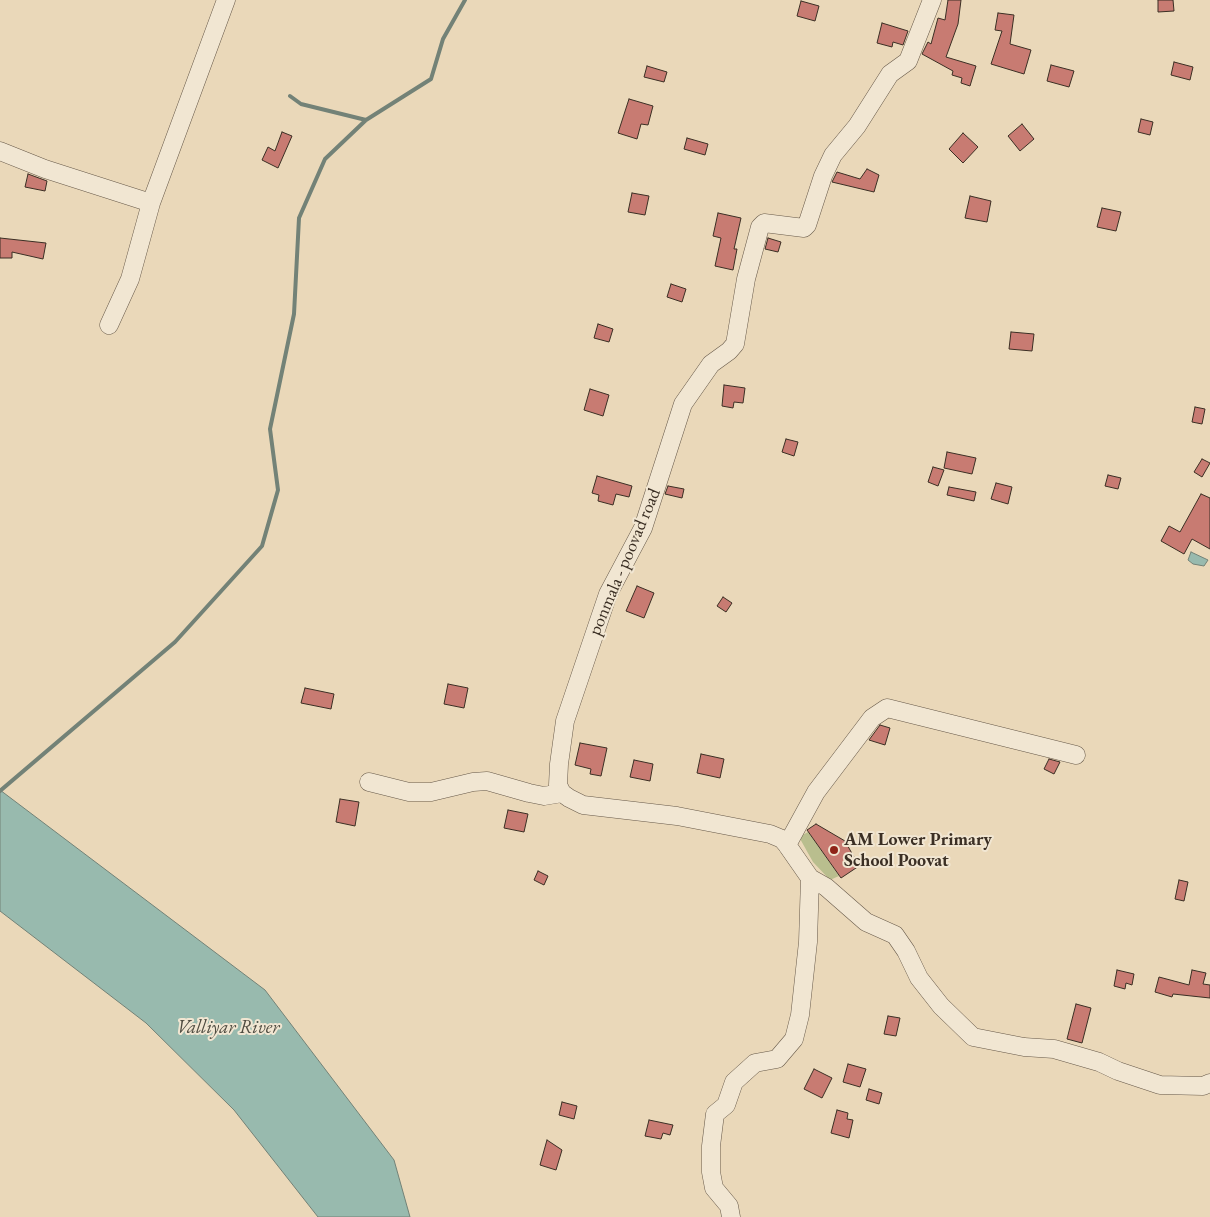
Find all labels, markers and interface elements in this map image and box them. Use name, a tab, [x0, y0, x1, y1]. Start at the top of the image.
street label: ponmala - poovad road	[584, 485, 666, 639]
place label: AM Lower Primary School Poovat	[844, 829, 992, 872]
marker: AM Lower Primary School Poovat	[828, 844, 840, 856]
water label: Valliyar River	[177, 1017, 279, 1039]

